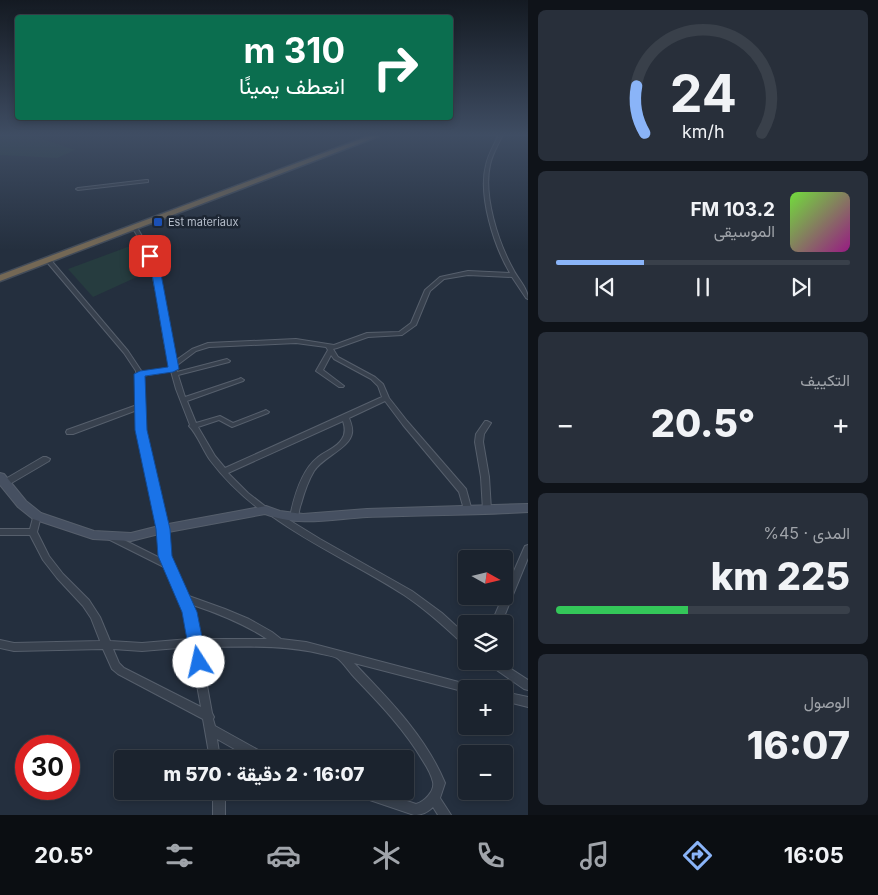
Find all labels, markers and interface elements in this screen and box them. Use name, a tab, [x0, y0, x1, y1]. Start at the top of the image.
text: 310 m	[243, 29, 345, 71]
icon: right	[363, 35, 428, 100]
text: 24	[669, 62, 737, 125]
text: انعطف يمينًا	[239, 73, 345, 99]
text: km/h	[682, 121, 724, 142]
text: 103.2 FM	[690, 198, 775, 221]
place label: Est materiaux	[168, 215, 239, 229]
marker: Est materiaux	[152, 216, 164, 228]
text: الموسيقى	[714, 221, 775, 241]
pin	[129, 235, 171, 277]
icon: arrive	[136, 242, 164, 270]
icon: previous	[591, 273, 619, 301]
icon: pause	[689, 273, 717, 301]
icon: next	[787, 273, 815, 301]
text: التكييف	[800, 370, 850, 390]
text: 20.5°	[651, 400, 755, 446]
text: −	[556, 407, 575, 441]
text: +	[831, 407, 850, 441]
text: المدى · 45%	[763, 523, 850, 543]
north arrow	[458, 550, 512, 605]
map controls	[458, 550, 513, 800]
text: 225 km	[711, 553, 850, 599]
button: layers	[458, 615, 513, 670]
position arrow	[172, 635, 224, 687]
button: +	[458, 680, 513, 735]
text: الوصول	[804, 692, 850, 712]
text: 16:07	[747, 722, 850, 768]
speed limit sign: 30	[15, 735, 80, 800]
button: −	[458, 745, 513, 800]
text: 16:07 · 2 دقيقة · 570 m	[163, 763, 365, 786]
icon: filters	[162, 838, 197, 873]
icon: car	[266, 838, 301, 873]
icon: climate	[369, 838, 404, 873]
icon: phone	[473, 838, 508, 873]
icon: music	[577, 838, 612, 873]
icon: directions	[680, 838, 715, 873]
text: 20.5°	[34, 842, 94, 868]
text: 16:05	[784, 842, 844, 868]

